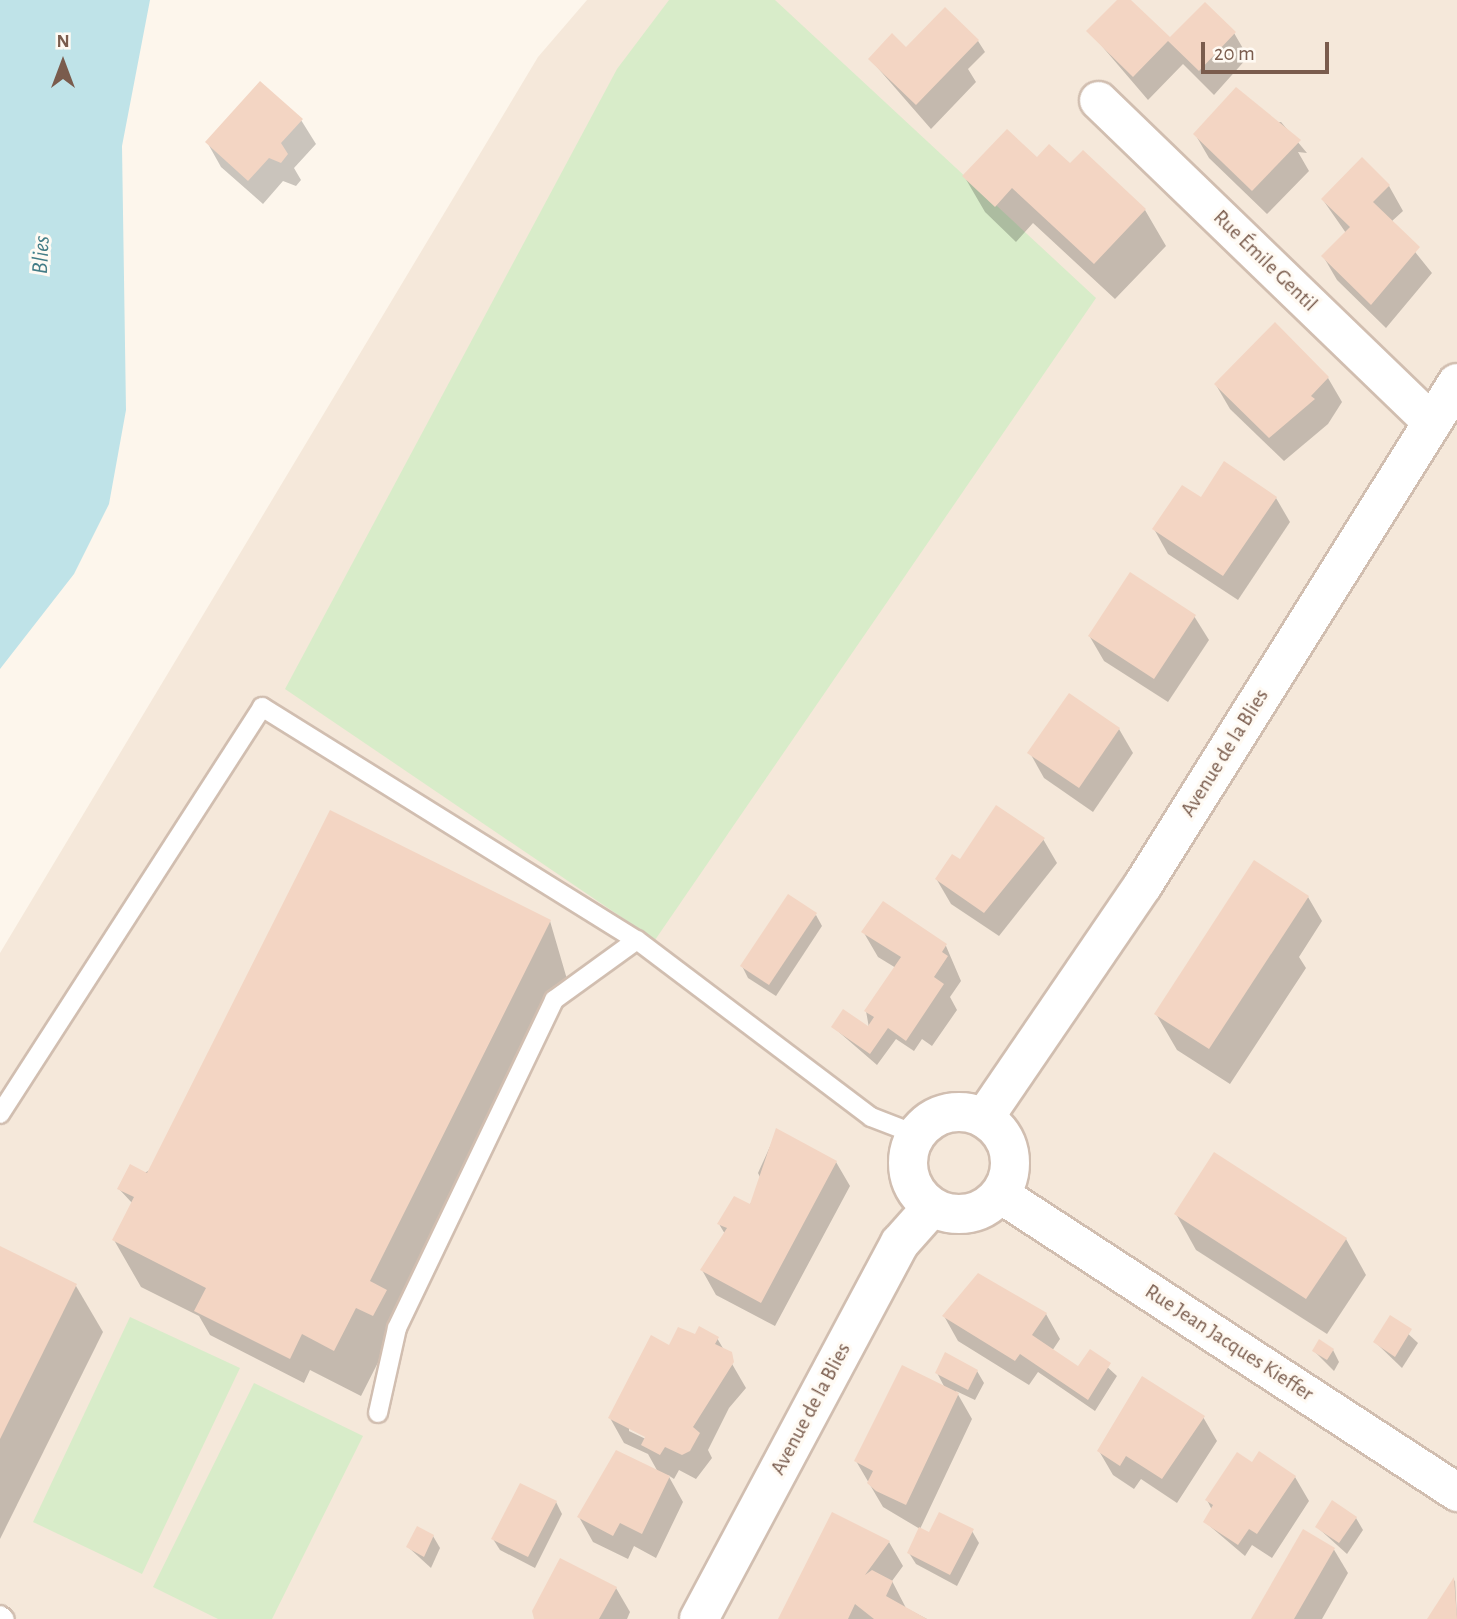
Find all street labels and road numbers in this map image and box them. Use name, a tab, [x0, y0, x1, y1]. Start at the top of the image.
street label: Rue Émile Gentil	[1208, 205, 1322, 317]
street label: Avenue de la Blies	[1176, 684, 1274, 822]
street label: Rue Jean Jacques Kieffer	[1140, 1279, 1318, 1407]
street label: Avenue de la Blies	[766, 1339, 856, 1479]

